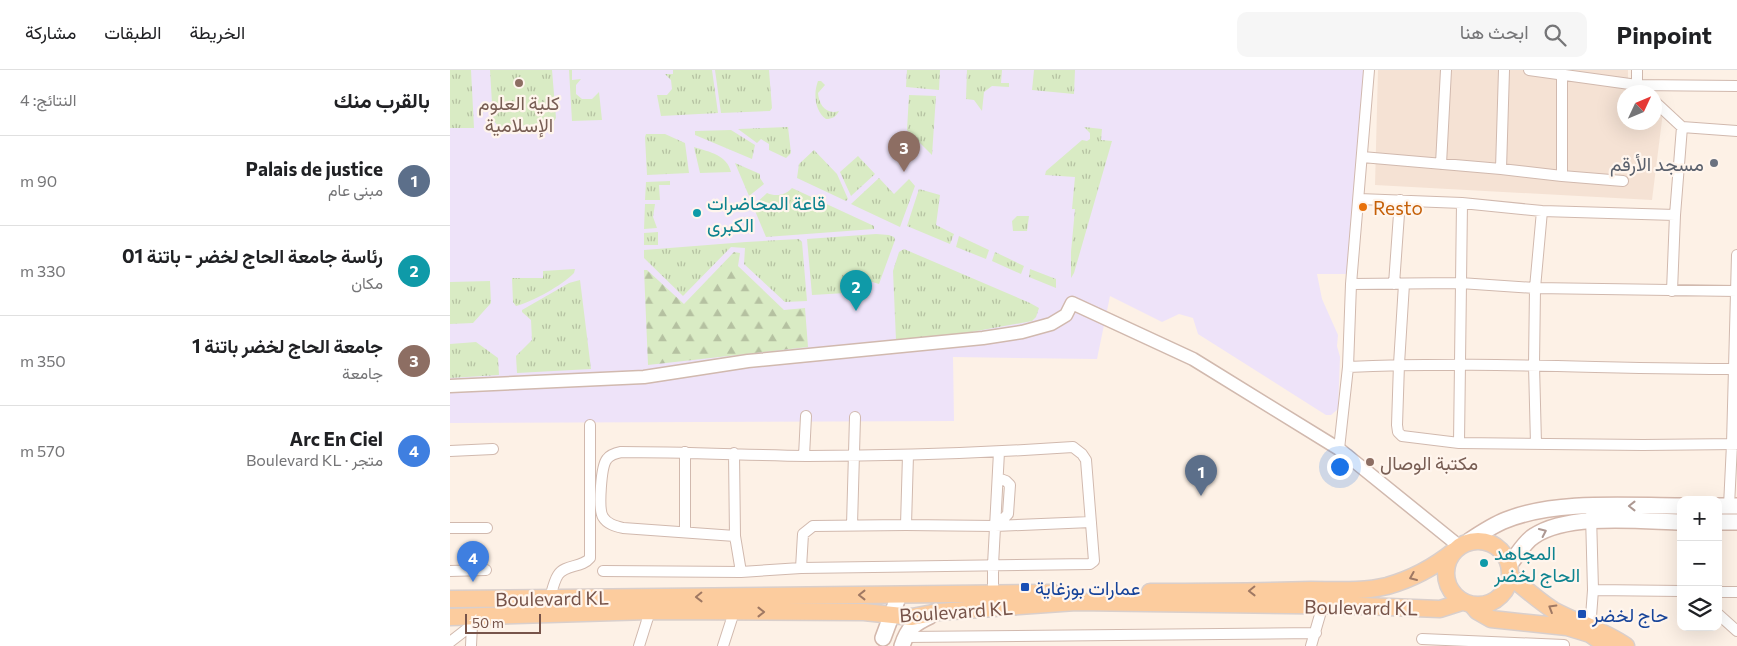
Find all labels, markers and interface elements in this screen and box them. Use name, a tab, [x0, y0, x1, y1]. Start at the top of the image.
search box	[1237, 12, 1587, 57]
text: ابحث هنا	[1460, 20, 1529, 43]
text: Pinpoint	[1617, 20, 1712, 49]
text: مشاركة	[25, 21, 76, 43]
text: الطبقات	[104, 21, 161, 43]
text: الخريطة	[189, 21, 245, 43]
icon: search	[1541, 21, 1569, 49]
marker: كلية العلوم الإسلامية	[513, 77, 525, 89]
north arrow	[1617, 85, 1662, 130]
text: بالقرب منك	[334, 87, 430, 112]
text: النتائج: 4	[20, 90, 76, 109]
place label: كلية العلوم الإسلامية	[478, 91, 560, 138]
pin: 3	[888, 131, 920, 172]
place label: مسجد الأرقم	[1610, 152, 1704, 177]
text: Palais de justice	[246, 157, 383, 180]
marker: مسجد الأرقم	[1708, 157, 1720, 169]
text: 90 m	[20, 171, 57, 190]
text: 1	[410, 171, 418, 190]
text: مبنى عام	[328, 180, 383, 199]
place label: قاعة المحاضرات الكبرى	[707, 191, 826, 237]
place label: Resto	[1373, 196, 1423, 219]
marker: Resto	[1357, 201, 1369, 213]
marker: قاعة المحاضرات الكبرى	[691, 207, 703, 219]
text: رئاسة جامعة الحاج لخضر - باتنة 01	[122, 244, 383, 267]
text: 330 m	[20, 261, 66, 280]
text: 2	[409, 261, 419, 280]
pin: 2	[840, 270, 872, 311]
text: مكان	[351, 273, 383, 292]
text: جامعة الحاج لخضر باتنة 1	[192, 334, 383, 357]
text: 350 m	[20, 351, 66, 370]
text: 3	[409, 351, 419, 370]
text: جامعة	[342, 363, 383, 382]
text: Arc En Ciel	[290, 427, 383, 450]
text: 570 m	[20, 441, 65, 460]
text: 4	[409, 441, 419, 460]
text: متجر · Boulevard KL	[246, 450, 383, 469]
place label: مكتبة الوصال	[1380, 451, 1478, 475]
your location	[1327, 454, 1353, 480]
pin: 1	[1185, 455, 1217, 496]
marker: مكتبة الوصال	[1364, 456, 1376, 468]
map controls	[1677, 496, 1722, 631]
button: +	[1677, 496, 1722, 541]
one-way arrow	[1628, 501, 1636, 511]
one-way arrow	[1538, 527, 1547, 538]
pin: 4	[457, 541, 489, 582]
place label: المجاهد الحاج لخضر	[1493, 541, 1580, 588]
button: −	[1677, 541, 1722, 586]
marker: المجاهد الحاج لخضر	[1478, 557, 1490, 569]
one-way arrow	[1409, 571, 1418, 581]
place label: عمارات بوزغاية	[1035, 576, 1140, 600]
marker: عمارات بوزغاية	[1019, 581, 1031, 593]
street label: Boulevard KL	[495, 586, 609, 610]
one-way arrow	[1248, 586, 1256, 596]
button: layers	[1677, 586, 1722, 631]
one-way arrow	[858, 590, 866, 600]
one-way arrow	[695, 591, 703, 602]
street label: Boulevard KL	[1304, 595, 1418, 619]
street label: Boulevard KL	[898, 596, 1014, 626]
place label: حاج لخضر	[1591, 603, 1668, 628]
one-way arrow	[1548, 605, 1557, 615]
one-way arrow	[758, 607, 765, 617]
marker: حاج لخضر	[1576, 608, 1588, 620]
scale bar	[465, 611, 541, 634]
text: 50 m	[472, 614, 504, 631]

